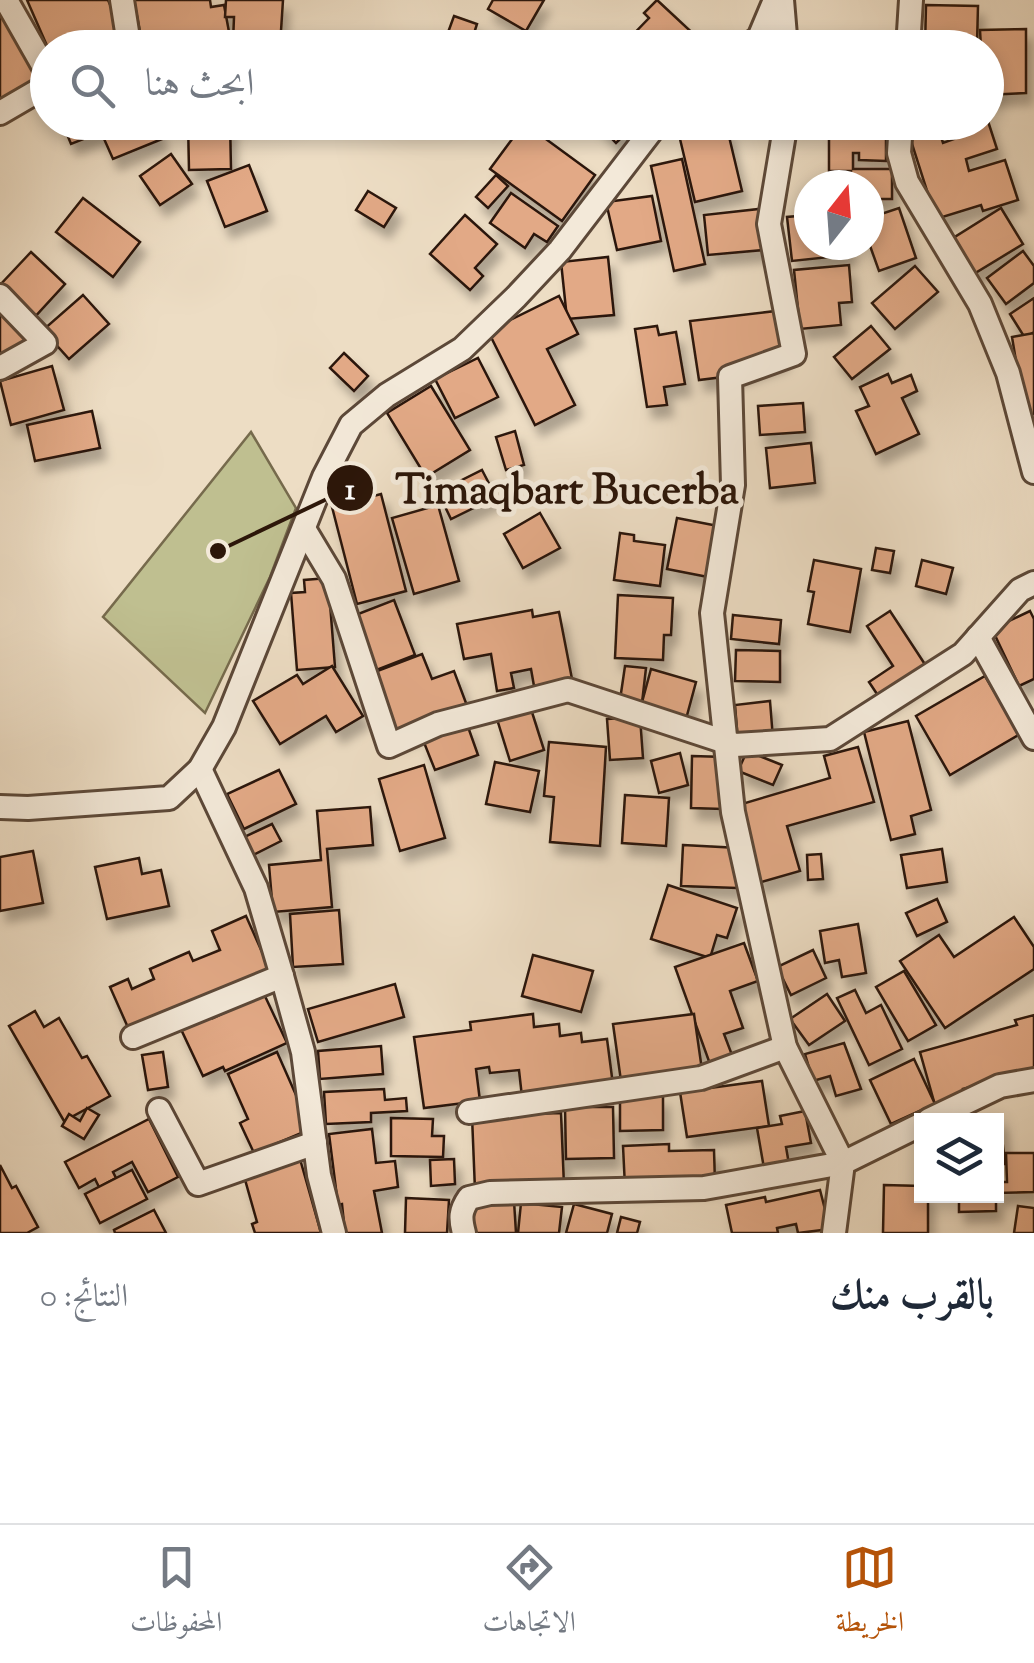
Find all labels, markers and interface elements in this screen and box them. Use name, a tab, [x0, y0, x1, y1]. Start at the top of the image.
search box	[30, 30, 1004, 140]
icon: search	[65, 58, 120, 113]
text: ابحث هنا	[145, 59, 254, 113]
north arrow	[794, 170, 884, 260]
callout: Timaqbart Bucerba	[325, 452, 759, 524]
text: Timaqbart Bucerba	[395, 463, 739, 523]
text: 1	[345, 470, 356, 513]
map controls	[914, 1113, 1004, 1203]
button: layers	[914, 1113, 1004, 1203]
text: بالقرب منك	[830, 1268, 994, 1328]
text: النتائج: 0	[40, 1275, 128, 1321]
tab: المحفوظات	[130, 1540, 222, 1649]
tab: الاتجاهات	[482, 1540, 576, 1649]
tab: الخريطة	[836, 1540, 904, 1649]

